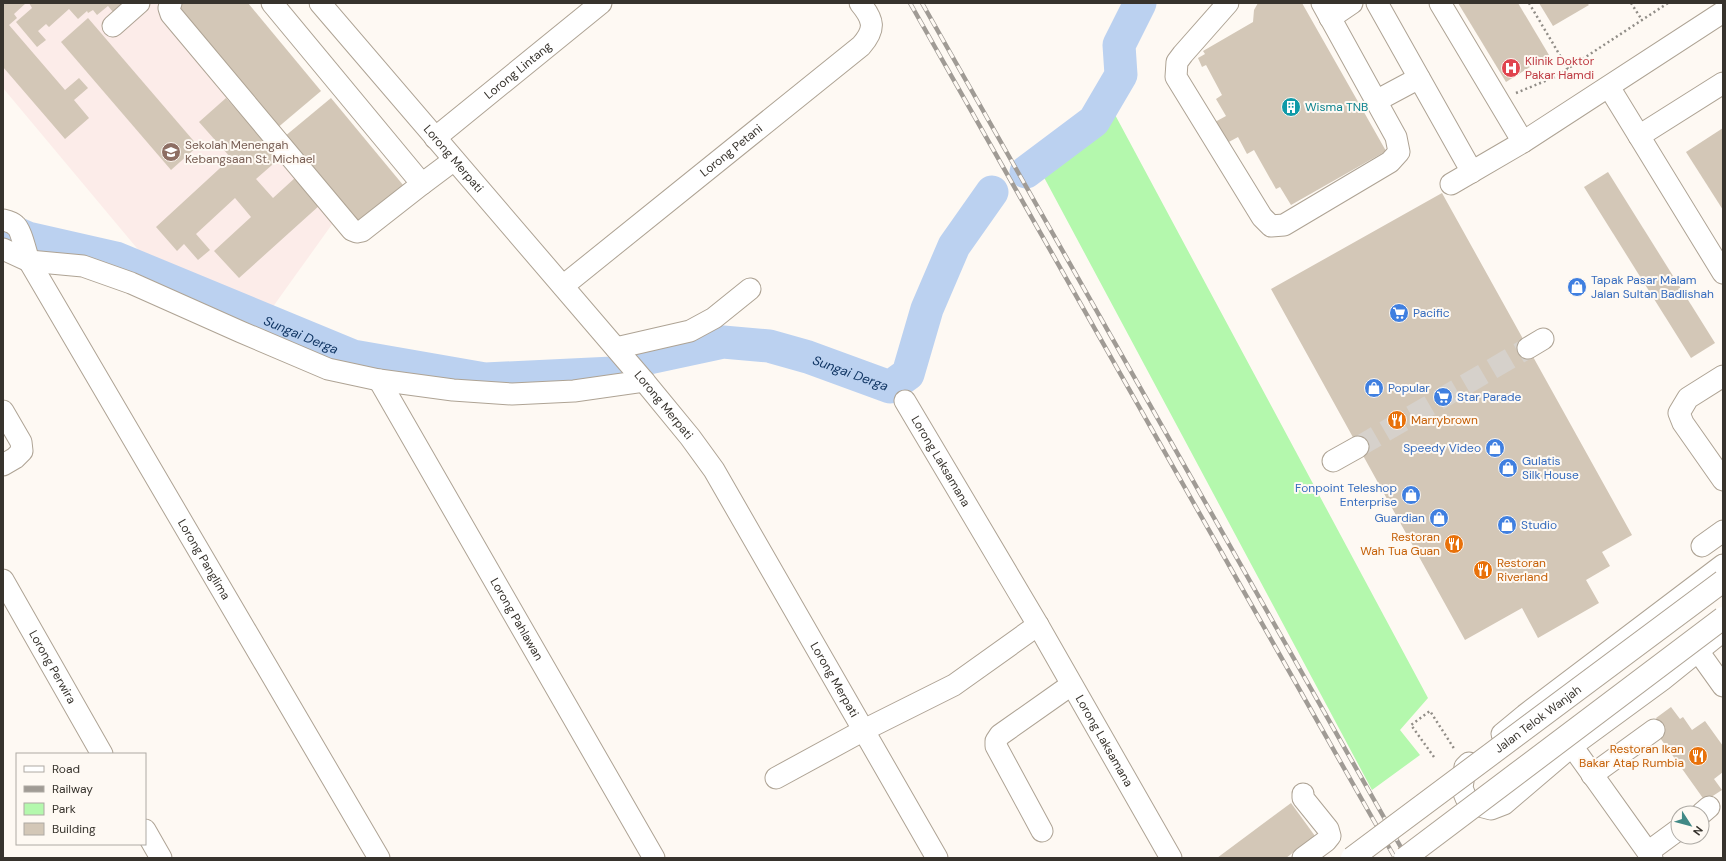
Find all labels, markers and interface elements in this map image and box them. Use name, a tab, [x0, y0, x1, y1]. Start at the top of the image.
street label: Lorong Lintang	[481, 38, 555, 103]
place label: Klinik Doktor Pakar Hamdi	[1525, 53, 1595, 83]
hospital icon: Klinik Doktor Pakar Hamdi	[1500, 57, 1522, 79]
building icon: Wisma TNB	[1280, 96, 1302, 118]
place label: Wisma TNB	[1305, 99, 1368, 115]
street label: Lorong Petani	[697, 120, 766, 180]
street label: Lorong Merpati	[420, 121, 487, 196]
place label: Sekolah Menengah Kebangsaan St. Michael	[185, 137, 315, 167]
school or university icon: Sekolah Menengah Kebangsaan St. Michael	[160, 141, 182, 163]
place label: Tapak Pasar Malam Jalan Sultan Badlishah	[1591, 272, 1714, 302]
shop icon: Tapak Pasar Malam Jalan Sultan Badlishah	[1566, 276, 1588, 298]
supermarket icon: Pacific	[1388, 302, 1410, 324]
place label: Pacific	[1413, 305, 1450, 321]
water label: Sungai Derga	[261, 312, 341, 358]
water label: Sungai Derga	[810, 351, 891, 394]
street label: Lorong Merpati	[631, 367, 697, 443]
shop icon: Popular	[1363, 377, 1385, 399]
place label: Popular	[1388, 380, 1430, 396]
supermarket icon: Star Parade	[1432, 386, 1454, 408]
place label: Star Parade	[1457, 389, 1522, 405]
restaurant icon: Marrybrown	[1386, 409, 1408, 431]
place label: Marrybrown	[1411, 412, 1478, 428]
street label: Lorong Laksamana	[908, 413, 974, 510]
shop icon: Speedy Video	[1484, 437, 1506, 459]
place label: Speedy Video	[1403, 440, 1481, 456]
place label: Gulatis Silk House	[1522, 453, 1579, 483]
shop icon: Gulatis Silk House	[1497, 457, 1519, 479]
place label: Fonpoint Teleshop Enterprise	[1295, 480, 1397, 510]
shop icon: Fonpoint Teleshop Enterprise	[1400, 484, 1422, 506]
shop icon: Guardian	[1428, 507, 1450, 529]
place label: Guardian	[1374, 510, 1425, 526]
shop icon: Studio	[1496, 514, 1518, 536]
street label: Lorong Panglima	[174, 516, 234, 603]
place label: Studio	[1521, 517, 1557, 533]
place label: Restoran Wah Tua Guan	[1360, 529, 1440, 559]
restaurant icon: Restoran Wah Tua Guan	[1443, 533, 1465, 555]
place label: Restoran Riverland	[1497, 555, 1548, 585]
restaurant icon: Restoran Riverland	[1472, 559, 1494, 581]
street label: Lorong Pahlawan	[487, 575, 547, 664]
street label: Lorong Perwira	[25, 627, 80, 707]
street label: Lorong Merpati	[807, 639, 862, 720]
street label: Jalan Telok Wanjah	[1491, 682, 1585, 757]
street label: Lorong Laksamana	[1072, 692, 1137, 790]
place label: Restoran Ikan Bakar Atap Rumbia	[1579, 741, 1684, 771]
restaurant icon: Restoran Ikan Bakar Atap Rumbia	[1687, 745, 1709, 767]
legend	[16, 753, 146, 845]
text: Road	[52, 761, 80, 777]
text: Railway	[52, 781, 93, 797]
text: Park	[52, 801, 76, 817]
north arrow	[1670, 805, 1710, 845]
text: Building	[52, 821, 96, 837]
text: N	[1690, 824, 1706, 838]

